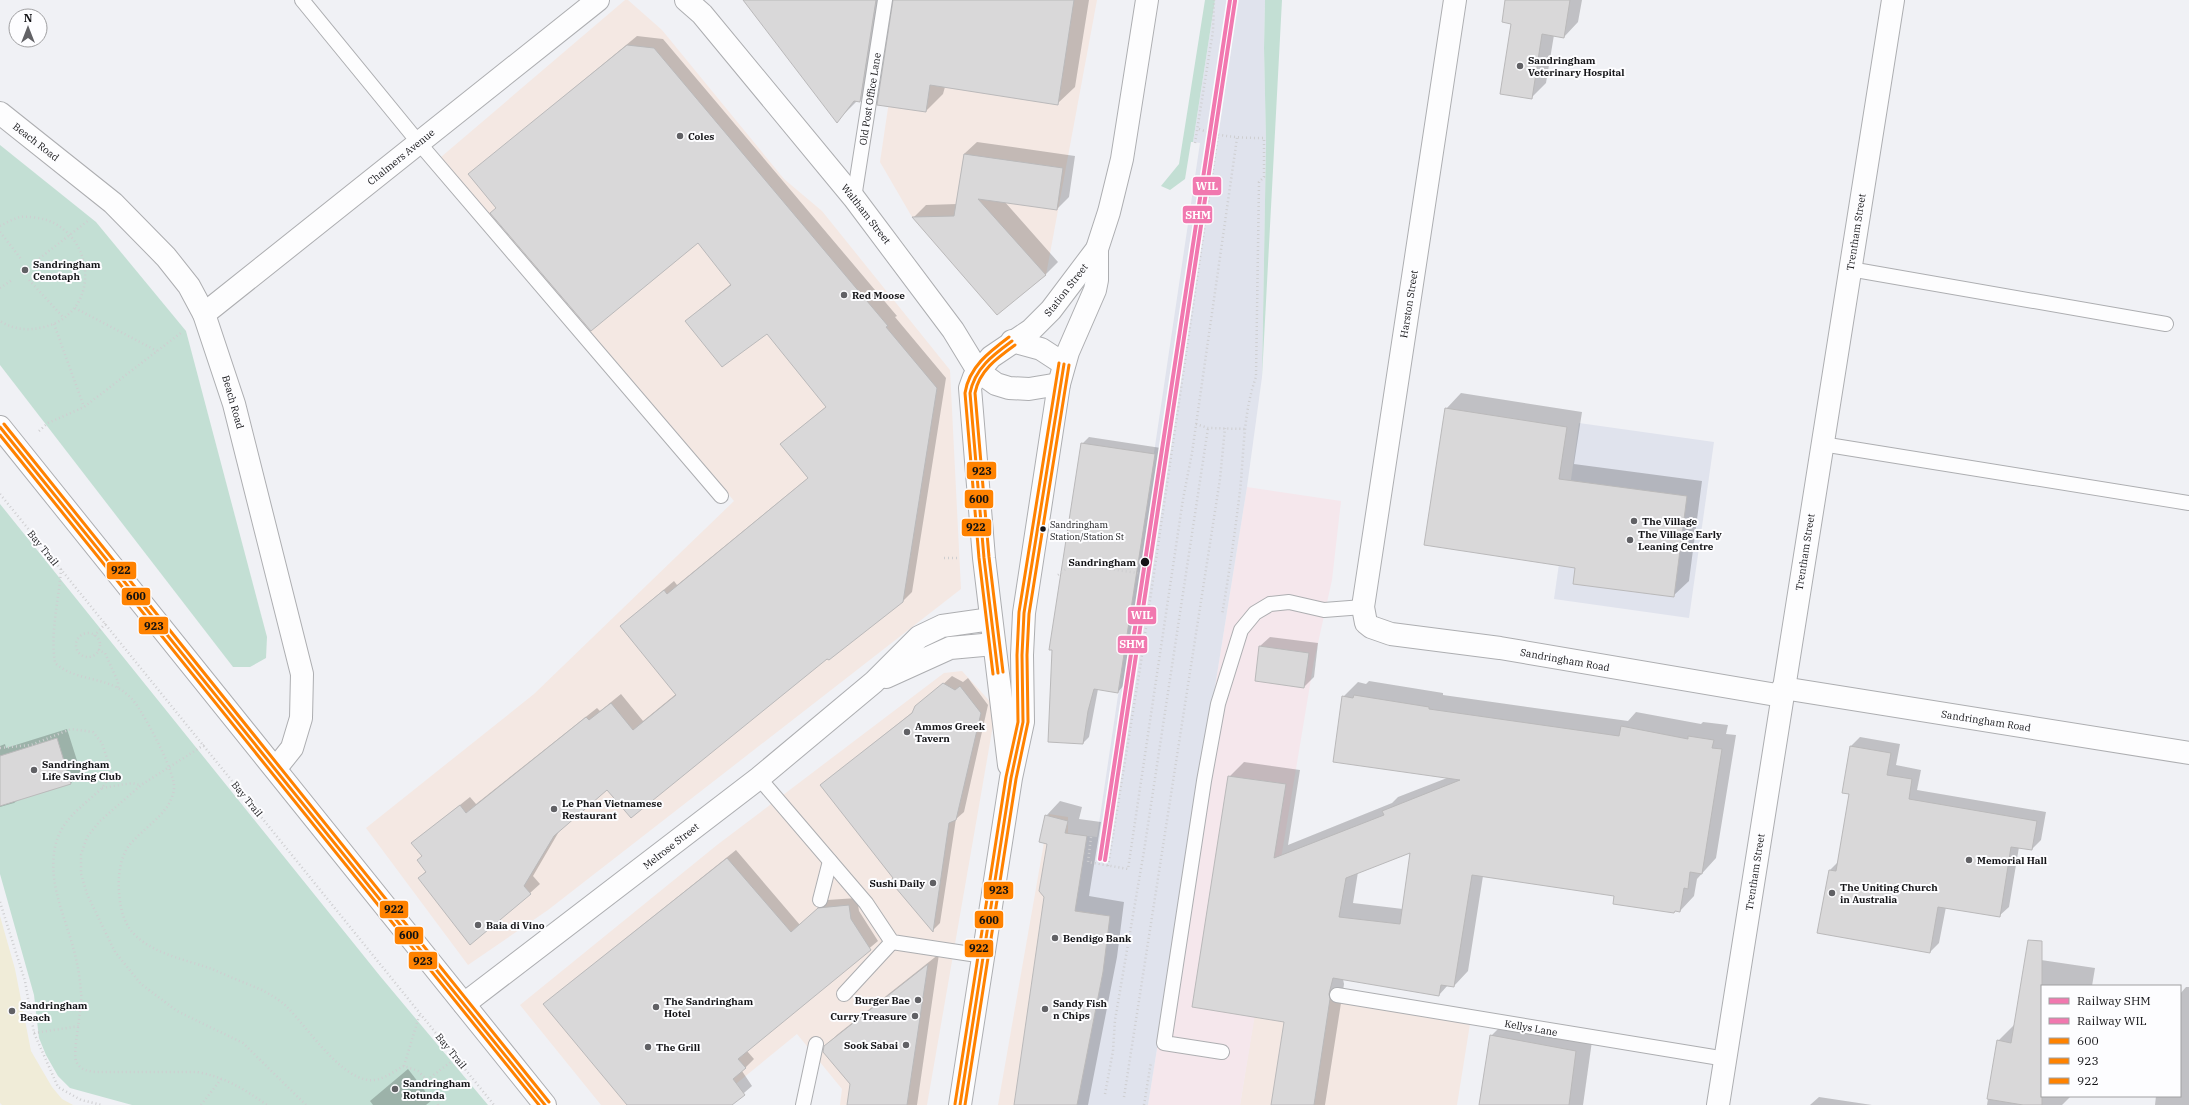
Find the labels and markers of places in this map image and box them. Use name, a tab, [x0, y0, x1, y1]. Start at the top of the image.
place label: Sandringham Veterinary Hospital	[1528, 54, 1625, 79]
marker: Sandringham Veterinary Hospital	[1515, 61, 1525, 71]
place label: Coles	[688, 130, 714, 143]
marker: Coles	[675, 131, 685, 141]
place label: Sandringham Cenotaph	[33, 258, 101, 283]
marker: Sandringham Cenotaph	[20, 265, 30, 275]
place label: Red Moose	[852, 289, 905, 302]
marker: Red Moose	[839, 290, 849, 300]
place label: The Village	[1642, 515, 1698, 528]
marker: The Village	[1629, 516, 1639, 526]
place label: Sandringham Station/Station St	[1050, 519, 1124, 542]
marker: Sandringham Station/Station St	[1038, 524, 1048, 534]
place label: The Village Early Leaning Centre	[1638, 528, 1722, 553]
marker: The Village Early Leaning Centre	[1625, 535, 1635, 545]
place label: Sandringham	[1068, 556, 1136, 569]
marker: Sandringham	[1139, 556, 1151, 568]
place label: Ammos Greek Tavern	[915, 720, 986, 745]
marker: Ammos Greek Tavern	[902, 727, 912, 737]
place label: Sandringham Life Saving Club	[42, 758, 121, 783]
marker: Sandringham Life Saving Club	[29, 765, 39, 775]
place label: Le Phan Vietnamese Restaurant	[562, 797, 662, 822]
marker: Le Phan Vietnamese Restaurant	[549, 804, 559, 814]
place label: Memorial Hall	[1977, 854, 2047, 867]
marker: Memorial Hall	[1964, 855, 1974, 865]
place label: Sushi Daily	[869, 877, 925, 890]
marker: Sushi Daily	[928, 878, 938, 888]
place label: The Uniting Church in Australia	[1840, 881, 1938, 906]
marker: The Uniting Church in Australia	[1827, 888, 1837, 898]
place label: Baia di Vino	[486, 919, 545, 932]
marker: Baia di Vino	[473, 920, 483, 930]
place label: Bendigo Bank	[1063, 932, 1132, 945]
marker: Bendigo Bank	[1050, 933, 1060, 943]
place label: Burger Bae	[855, 994, 910, 1007]
place label: The Sandringham Hotel	[664, 995, 754, 1020]
marker: Burger Bae	[913, 995, 923, 1005]
place label: Sandy Fish n Chips	[1053, 997, 1108, 1022]
place label: Sandringham Beach	[20, 999, 88, 1024]
marker: The Sandringham Hotel	[651, 1002, 661, 1012]
marker: Sandy Fish n Chips	[1040, 1004, 1050, 1014]
marker: Sandringham Beach	[7, 1006, 17, 1016]
place label: Curry Treasure	[830, 1010, 907, 1023]
marker: Curry Treasure	[910, 1011, 920, 1021]
place label: Sook Sabai	[844, 1039, 899, 1052]
marker: Sook Sabai	[901, 1040, 911, 1050]
place label: The Grill	[656, 1041, 700, 1054]
marker: The Grill	[643, 1042, 653, 1052]
place label: Sandringham Rotunda	[403, 1077, 471, 1102]
marker: Sandringham Rotunda	[390, 1084, 400, 1094]

